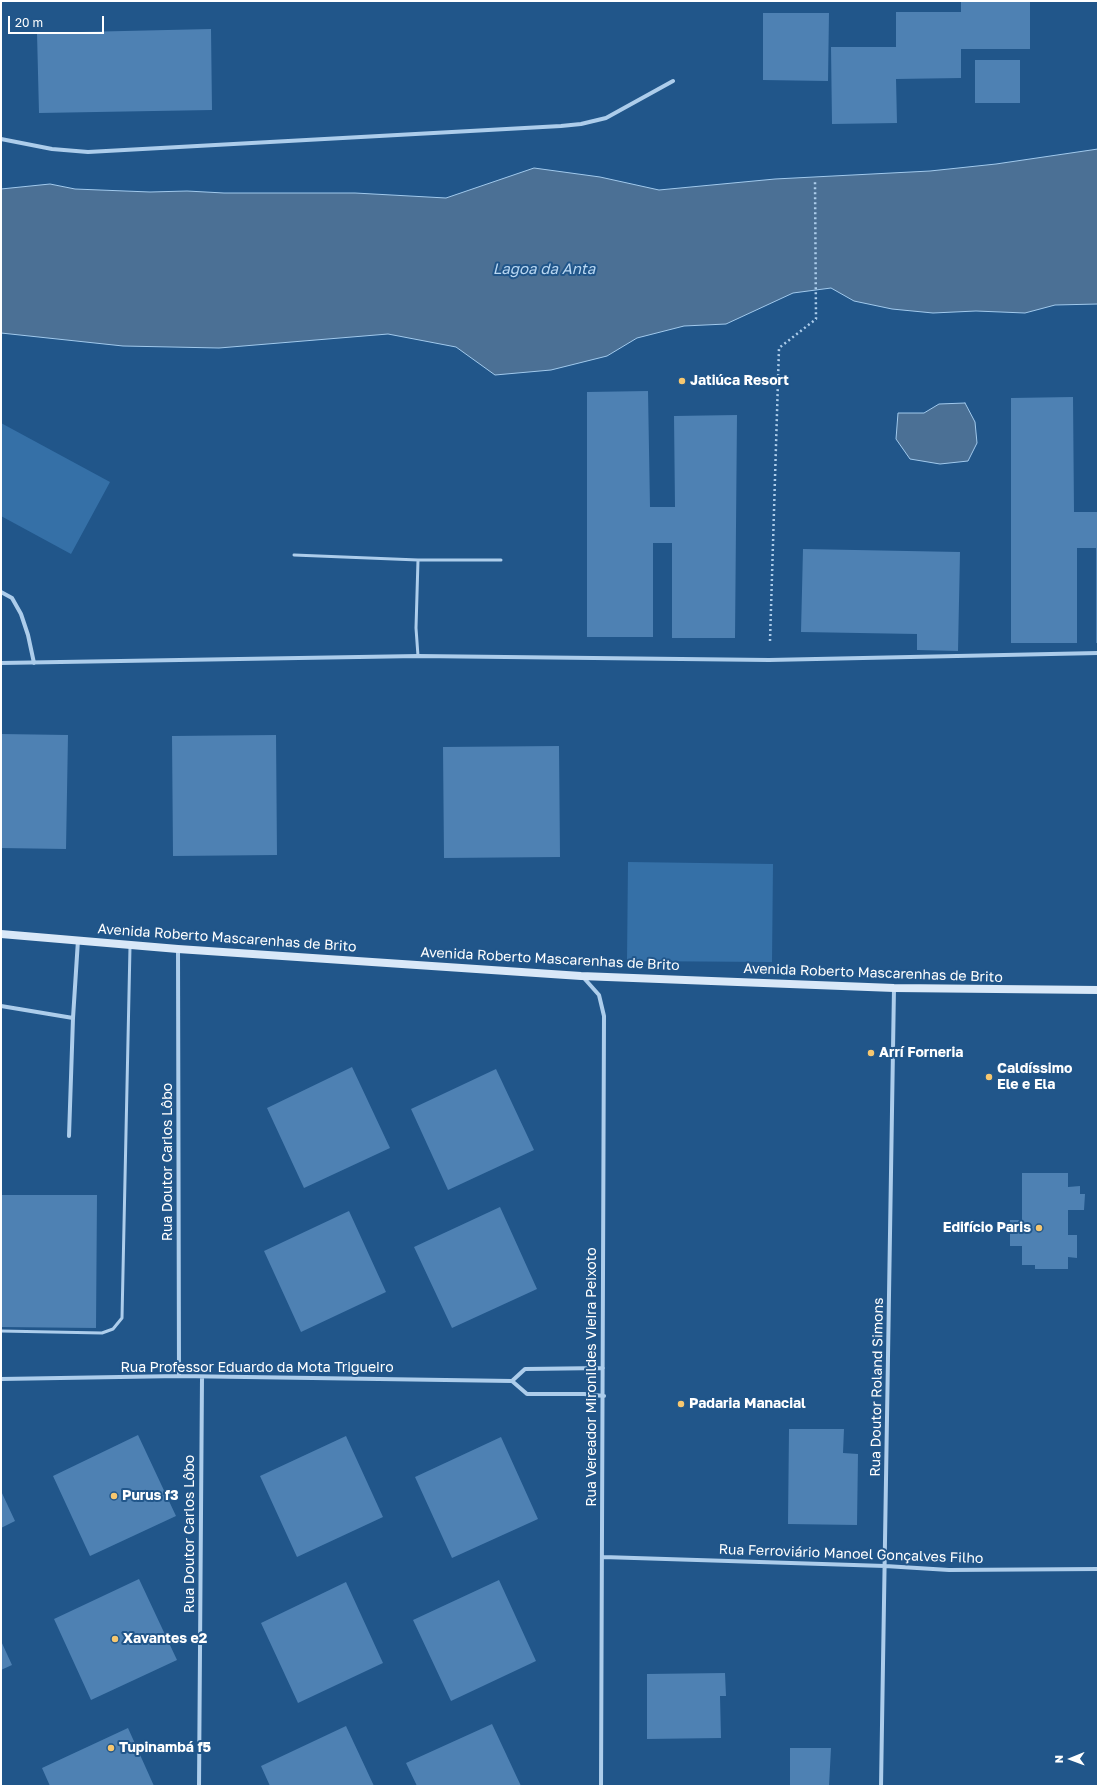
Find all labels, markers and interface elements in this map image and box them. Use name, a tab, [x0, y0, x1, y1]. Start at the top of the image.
scale bar	[10, 8, 106, 34]
text: 20 m	[15, 15, 43, 30]
water label: Lagoa da Anta	[493, 260, 595, 278]
place label: Jatiúca Resort	[690, 373, 789, 389]
marker: Jatiúca Resort	[677, 376, 687, 386]
street label: Avenida Roberto Mascarenhas de Brito	[97, 921, 357, 955]
street label: Avenida Roberto Mascarenhas de Brito	[420, 944, 680, 974]
street label: Avenida Roberto Mascarenhas de Brito	[743, 960, 1003, 986]
place label: Arrí Forneria	[879, 1045, 963, 1061]
marker: Arrí Forneria	[866, 1048, 876, 1058]
place label: Caldíssimo Ele e Ela	[997, 1061, 1072, 1094]
marker: Caldíssimo Ele e Ela	[984, 1072, 994, 1082]
street label: Rua Doutor Carlos Lôbo	[160, 1083, 176, 1241]
place label: Edifício Paris	[943, 1220, 1031, 1236]
marker: Edifício Paris	[1034, 1223, 1044, 1233]
street label: Rua Vereador Mironildes Vieira Peixoto	[584, 1247, 600, 1507]
street label: Rua Doutor Roland Simons	[867, 1297, 887, 1477]
street label: Rua Professor Eduardo da Mota Trigueiro	[120, 1360, 394, 1376]
place label: Padaria Manacial	[689, 1396, 806, 1412]
marker: Padaria Manacial	[676, 1399, 686, 1409]
street label: Rua Doutor Carlos Lôbo	[182, 1455, 198, 1613]
place label: Purus f3	[122, 1488, 178, 1504]
marker: Purus f3	[109, 1491, 119, 1501]
street label: Rua Ferroviário Manoel Gonçalves Filho	[718, 1541, 984, 1567]
place label: Xavantes e2	[123, 1631, 207, 1647]
marker: Xavantes e2	[110, 1634, 120, 1644]
north arrow	[1051, 1739, 1091, 1779]
place label: Tupinambá f5	[119, 1740, 211, 1756]
marker: Tupinambá f5	[106, 1743, 116, 1753]
text: N	[1052, 1755, 1065, 1764]

